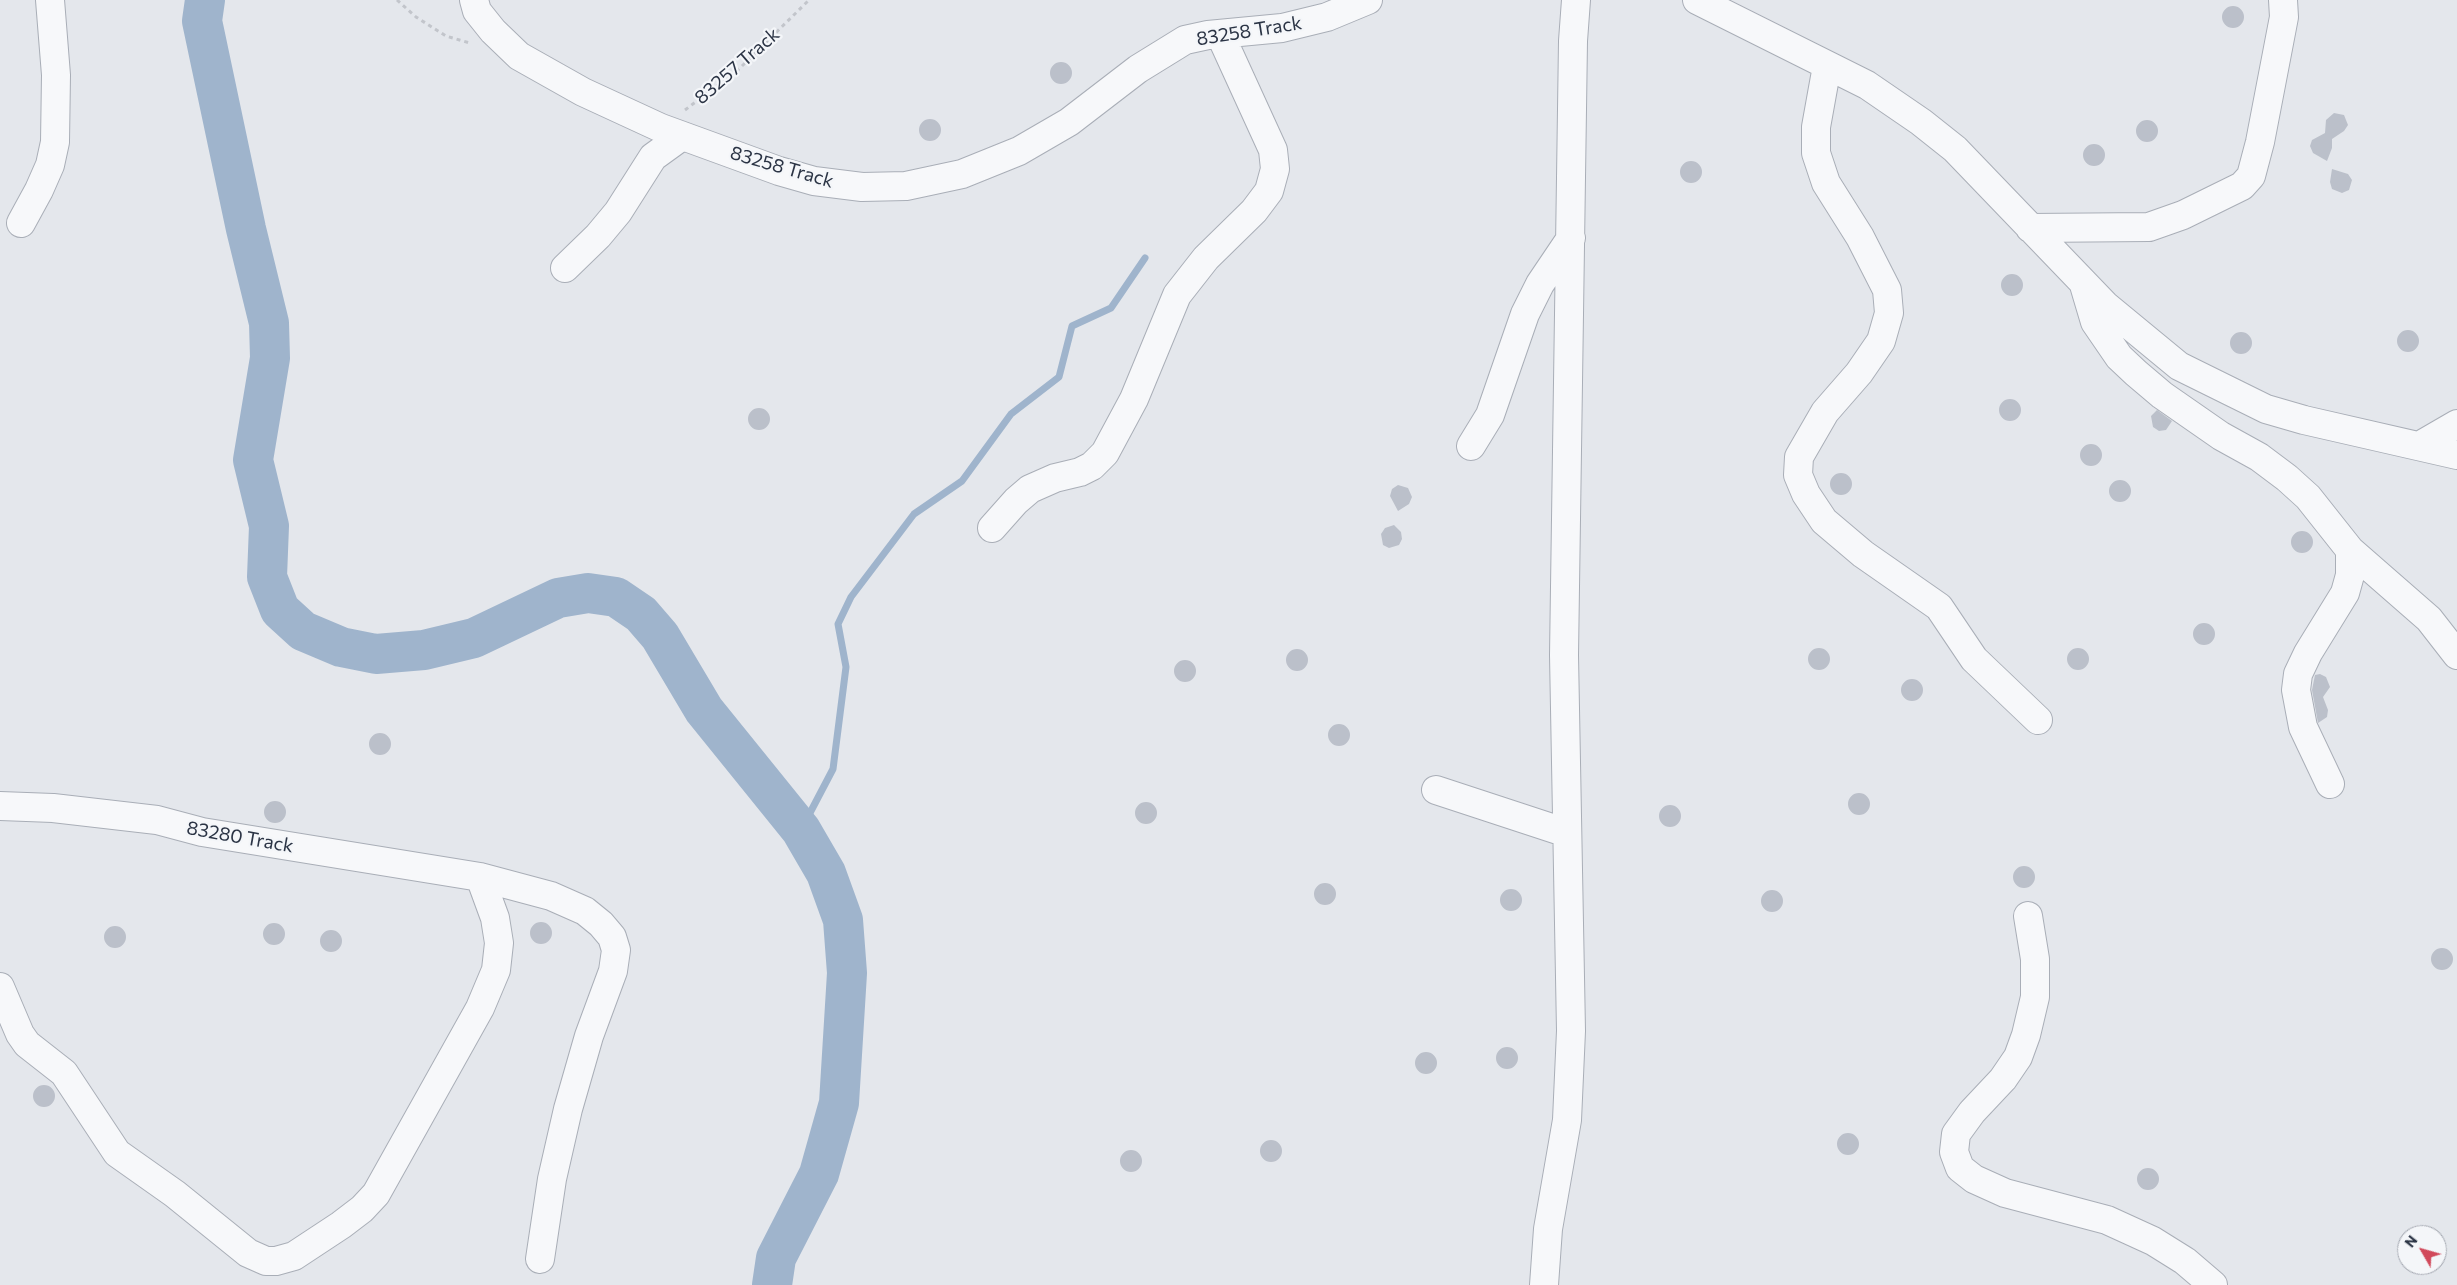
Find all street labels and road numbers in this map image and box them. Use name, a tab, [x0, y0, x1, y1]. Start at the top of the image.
street label: 83258 Track	[1195, 11, 1303, 51]
street label: 83257 Track	[690, 23, 784, 109]
street label: 83258 Track	[728, 141, 836, 193]
street label: 83280 Track	[185, 816, 295, 858]

